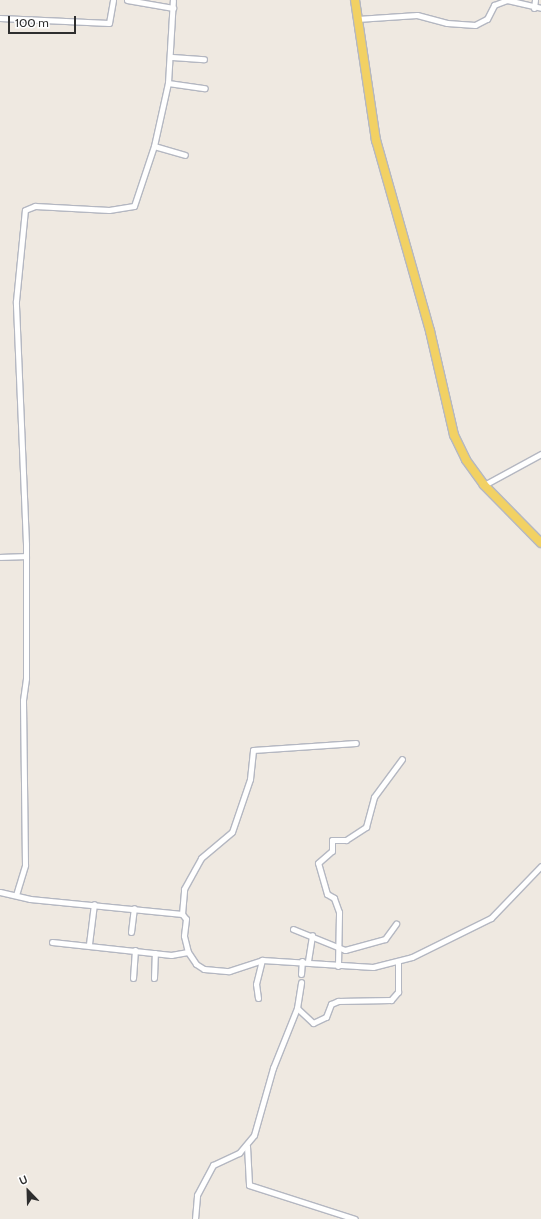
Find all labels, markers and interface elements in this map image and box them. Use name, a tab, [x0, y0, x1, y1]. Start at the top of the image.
scale bar	[10, 8, 78, 34]
text: 100 m	[15, 15, 49, 30]
north arrow	[8, 1171, 48, 1211]
text: U	[17, 1172, 30, 1188]

